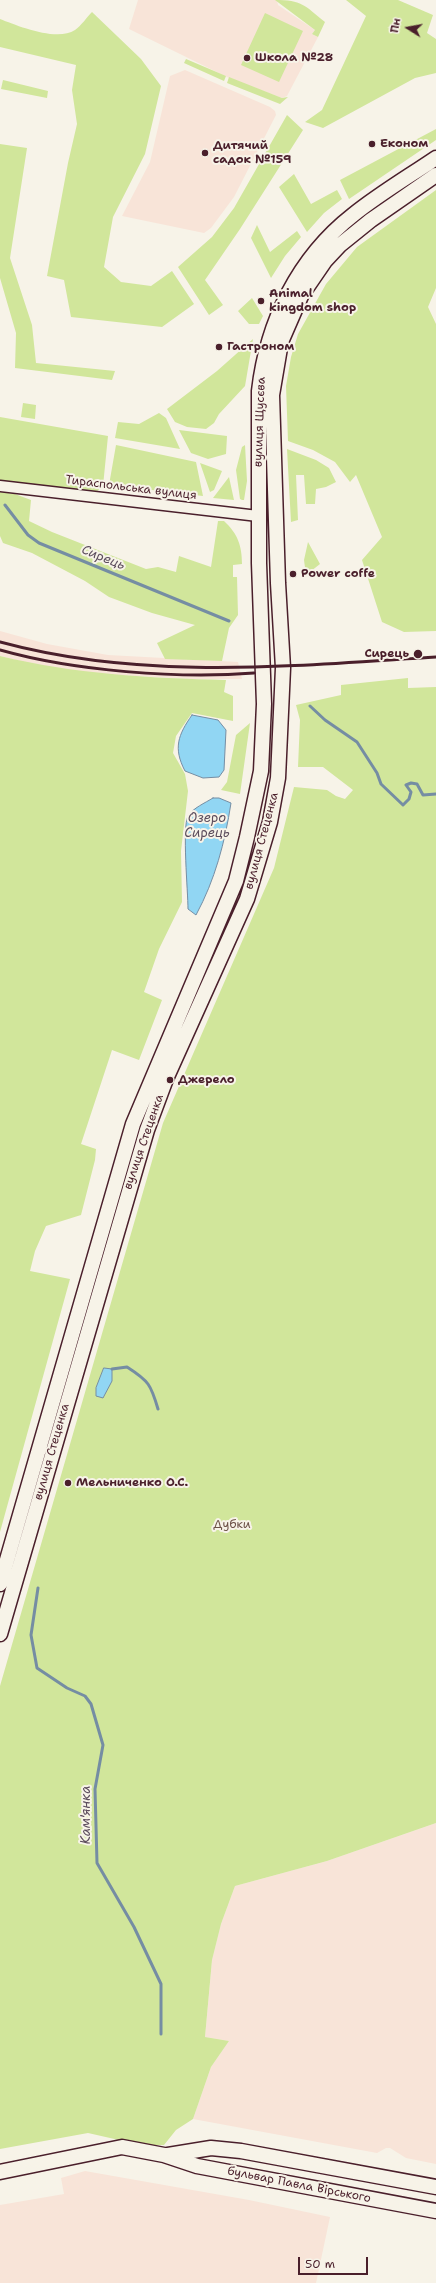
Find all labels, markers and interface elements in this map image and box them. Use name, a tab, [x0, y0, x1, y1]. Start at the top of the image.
north arrow	[388, 8, 428, 48]
text: Пн	[387, 17, 404, 34]
place label: Школа №28	[255, 51, 333, 65]
marker: Школа №28	[242, 53, 252, 63]
place label: Економ	[380, 137, 428, 151]
place label: Дитячий садок №159	[213, 139, 291, 167]
marker: Економ	[367, 139, 377, 149]
marker: Дитячий садок №159	[200, 148, 210, 158]
place label: Animal kingdom shop	[269, 287, 356, 315]
marker: Animal kingdom shop	[256, 296, 266, 306]
place label: Гастроном	[227, 340, 294, 354]
marker: Гастроном	[214, 342, 224, 352]
street label: вулиця Щусєва	[251, 377, 269, 467]
street label: Тираспольська вулиця	[65, 473, 197, 503]
water label: Сирець	[79, 542, 127, 574]
place label: Power coffe	[301, 567, 375, 581]
marker: Power coffe	[288, 569, 298, 579]
place label: Сирець	[364, 647, 409, 661]
marker: Сирець	[412, 648, 424, 660]
street label: вулиця Стеценка	[242, 791, 282, 891]
water label: Озеро Сирець	[184, 811, 230, 842]
place label: Джерело	[178, 1073, 235, 1087]
marker: Джерело	[165, 1075, 175, 1085]
street label: вулиця Стеценка	[121, 1092, 167, 1192]
street label: вулиця Стеценка	[31, 1402, 73, 1502]
place label: Мельниченко О.С.	[76, 1476, 188, 1490]
marker: Мельниченко О.С.	[63, 1478, 73, 1488]
park label: Дубки	[213, 1518, 251, 1532]
water label: Кам'янка	[79, 1786, 95, 1844]
street label: бульвар Павла Вірського	[226, 2164, 372, 2206]
scale bar	[300, 2249, 370, 2275]
text: 50 m	[305, 2256, 335, 2272]

